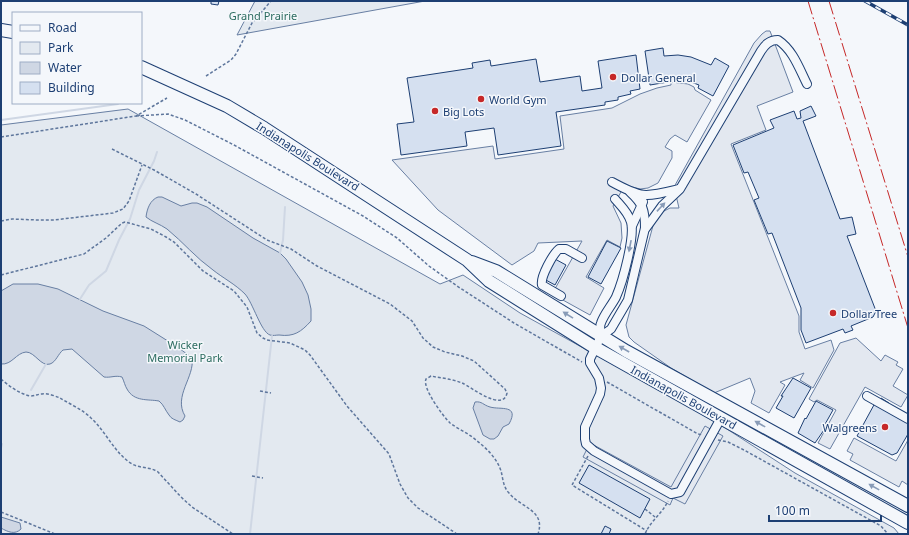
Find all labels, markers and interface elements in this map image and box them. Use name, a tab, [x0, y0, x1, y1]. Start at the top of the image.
park label: Grand Prairie	[229, 8, 297, 23]
legend	[12, 12, 142, 104]
text: Road	[48, 19, 77, 36]
text: Park	[48, 39, 74, 56]
text: Water	[48, 59, 82, 76]
place label: Dollar General	[621, 70, 695, 85]
marker: Dollar General	[608, 72, 618, 82]
text: Building	[48, 79, 95, 96]
place label: World Gym	[489, 92, 547, 107]
marker: World Gym	[476, 94, 486, 104]
place label: Big Lots	[443, 104, 484, 119]
marker: Big Lots	[430, 106, 440, 116]
street label: Indianapolis Boulevard	[254, 118, 362, 194]
one-way arrow	[656, 202, 666, 212]
one-way arrow	[626, 240, 632, 252]
place label: Dollar Tree	[841, 306, 897, 321]
marker: Dollar Tree	[828, 308, 838, 318]
one-way arrow	[563, 311, 573, 319]
park label: Wicker Memorial Park	[147, 337, 223, 365]
one-way arrow	[618, 346, 630, 353]
street label: Indianapolis Boulevard	[628, 362, 740, 432]
place label: Walgreens	[822, 420, 877, 435]
one-way arrow	[754, 421, 766, 427]
marker: Walgreens	[880, 422, 890, 432]
one-way arrow	[868, 483, 880, 490]
scale bar	[769, 497, 881, 523]
text: 100 m	[775, 502, 810, 519]

